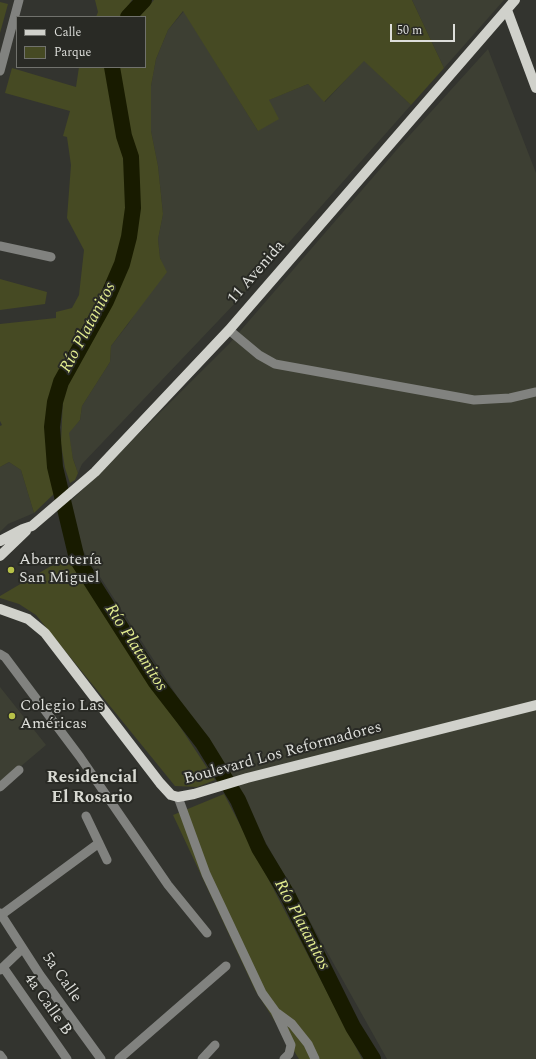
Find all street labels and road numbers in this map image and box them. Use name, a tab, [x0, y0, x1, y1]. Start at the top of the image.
street label: 11 Avenida	[224, 237, 290, 309]
street label: Boulevard Los Reformadores	[182, 718, 384, 790]
street label: 5a Calle	[37, 949, 85, 1007]
street label: 4a Calle B	[19, 970, 75, 1040]

